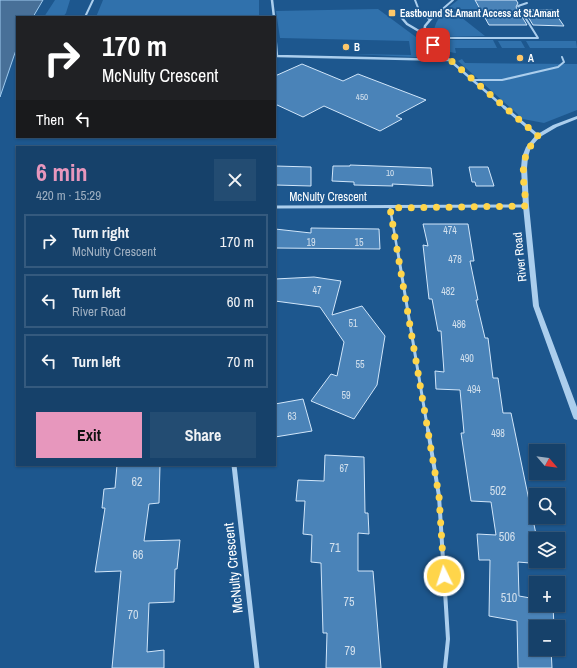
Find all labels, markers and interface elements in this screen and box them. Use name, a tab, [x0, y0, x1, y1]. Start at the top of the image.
place label: Eastbound St.Amant Access at St.Amant	[400, 7, 559, 20]
marker: Eastbound St.Amant Access at St.Amant	[387, 8, 397, 18]
text: 170 m	[102, 27, 167, 65]
pin	[416, 28, 450, 62]
icon: right	[36, 32, 88, 84]
icon: arrive	[422, 34, 444, 56]
place label: B	[354, 41, 360, 54]
marker: B	[341, 42, 351, 52]
place label: A	[528, 52, 534, 65]
marker: A	[515, 53, 525, 63]
text: McNulty Crescent	[102, 63, 218, 88]
house number: 450	[356, 91, 368, 103]
icon: left	[72, 108, 94, 130]
text: Then	[36, 109, 64, 130]
text: 6 min	[36, 156, 87, 188]
button: close	[214, 159, 256, 201]
house number: 10	[386, 167, 394, 179]
text: 420 m · 15:29	[36, 187, 101, 204]
street label: McNulty Crescent	[289, 189, 367, 205]
text: Turn right	[72, 222, 129, 243]
house number: 474	[443, 224, 457, 237]
icon: right	[38, 230, 60, 252]
text: 170 m	[220, 231, 254, 252]
street label: River Road	[509, 231, 531, 283]
house number: 19	[306, 236, 316, 249]
house number: 15	[354, 236, 364, 249]
text: McNulty Crescent	[72, 243, 156, 260]
house number: 478	[448, 253, 462, 266]
text: Turn left	[72, 282, 120, 303]
house number: 47	[312, 284, 322, 297]
house number: 482	[441, 285, 455, 298]
icon: left	[38, 290, 60, 312]
text: 60 m	[227, 291, 254, 312]
text: River Road	[72, 303, 126, 320]
house number: 51	[348, 317, 358, 330]
house number: 486	[452, 318, 466, 331]
icon: left	[38, 350, 60, 372]
text: Turn left	[72, 351, 120, 372]
text: 70 m	[227, 351, 254, 372]
house number: 490	[460, 352, 474, 365]
house number: 55	[355, 358, 365, 371]
house number: 494	[467, 383, 481, 396]
house number: 59	[341, 389, 351, 402]
house number: 63	[287, 410, 297, 423]
button: Exit	[36, 412, 142, 458]
button: Share	[150, 412, 256, 458]
house number: 498	[491, 427, 505, 440]
north arrow	[529, 444, 565, 480]
map controls	[529, 444, 565, 656]
house number: 67	[339, 462, 349, 475]
house number: 62	[132, 474, 142, 490]
house number: 502	[490, 483, 506, 499]
button: search	[529, 488, 565, 524]
street label: McNulty Crescent	[219, 522, 247, 614]
house number: 506	[499, 529, 515, 545]
button: layers	[529, 532, 565, 568]
house number: 71	[330, 540, 341, 556]
house number: 66	[133, 547, 143, 563]
position arrow	[423, 555, 465, 597]
button: +	[529, 576, 565, 612]
house number: 510	[501, 590, 517, 606]
house number: 75	[344, 594, 355, 610]
house number: 70	[128, 607, 138, 623]
button: −	[529, 620, 565, 656]
house number: 79	[345, 643, 355, 659]

